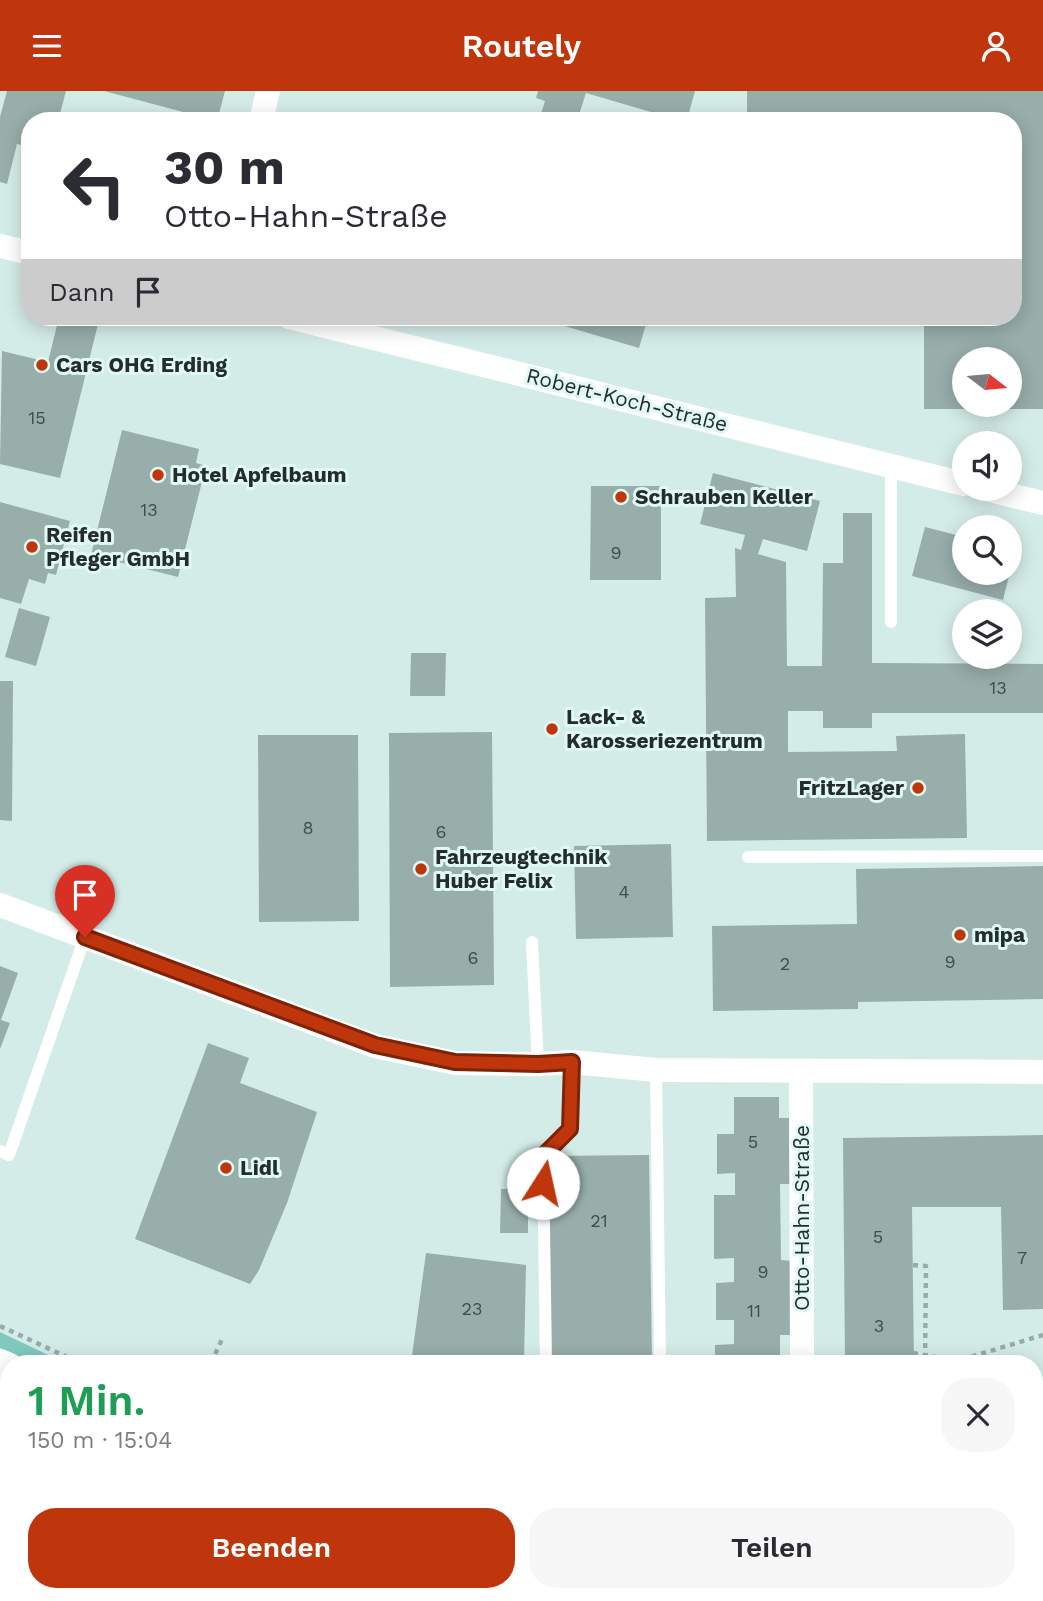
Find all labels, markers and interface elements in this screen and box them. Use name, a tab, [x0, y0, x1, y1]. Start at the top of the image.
icon: menu	[28, 27, 66, 65]
text: Routely	[462, 27, 581, 65]
icon: person	[977, 27, 1015, 65]
text: 30 m	[164, 138, 285, 196]
icon: left	[49, 140, 140, 231]
text: Otto-Hahn-Straße	[164, 197, 448, 235]
icon: arrive	[129, 273, 167, 311]
text: Dann	[49, 277, 115, 307]
north arrow	[952, 347, 1022, 417]
map controls	[952, 347, 1022, 669]
place label: Cars OHG Erding	[56, 352, 227, 377]
marker: Cars OHG Erding	[34, 357, 50, 373]
street label: Robert-Koch-Straße	[524, 362, 730, 437]
house number: 15	[28, 407, 46, 428]
button: sound	[952, 431, 1022, 501]
place label: Hotel Apfelbaum	[172, 462, 346, 487]
marker: Hotel Apfelbaum	[150, 467, 166, 483]
place label: Schrauben Keller	[635, 484, 813, 509]
marker: Schrauben Keller	[613, 489, 629, 505]
house number: 13	[140, 499, 158, 520]
button: search	[952, 515, 1022, 585]
place label: Reifen Pfleger GmbH	[46, 522, 190, 571]
marker: Reifen Pfleger GmbH	[24, 539, 40, 555]
house number: 9	[610, 542, 622, 563]
button: layers	[952, 599, 1022, 669]
house number: 13	[989, 677, 1007, 698]
place label: Lack- & Karosseriezentrum	[566, 704, 763, 753]
marker: Lack- & Karosseriezentrum	[544, 721, 560, 737]
place label: FritzLager	[799, 775, 904, 800]
marker: FritzLager	[910, 780, 926, 796]
house number: 8	[302, 817, 314, 838]
house number: 6	[436, 821, 446, 842]
place label: Fahrzeugtechnik Huber Felix	[435, 844, 608, 893]
marker: Fahrzeugtechnik Huber Felix	[413, 861, 429, 877]
pin	[55, 865, 115, 937]
icon: arrive	[66, 876, 104, 914]
house number: 4	[619, 881, 630, 902]
place label: mipa	[974, 922, 1026, 947]
marker: mipa	[952, 927, 968, 943]
house number: 6	[468, 947, 478, 968]
house number: 9	[944, 951, 956, 972]
house number: 2	[780, 953, 790, 974]
street label: Otto-Hahn-Straße	[789, 1125, 814, 1311]
house number: 5	[748, 1131, 758, 1152]
position arrow	[506, 1146, 580, 1220]
place label: Lidl	[240, 1155, 279, 1180]
marker: Lidl	[218, 1160, 234, 1176]
house number: 21	[590, 1210, 608, 1231]
house number: 5	[873, 1226, 883, 1247]
house number: 7	[1017, 1247, 1027, 1268]
house number: 9	[757, 1261, 769, 1282]
house number: 23	[462, 1298, 483, 1319]
house number: 11	[747, 1300, 761, 1321]
house number: 3	[874, 1315, 884, 1336]
text: 1 Min.	[28, 1376, 145, 1425]
button: close	[941, 1378, 1015, 1452]
text: 150 m · 15:04	[28, 1427, 172, 1454]
button: Beenden	[28, 1508, 515, 1588]
button: Teilen	[529, 1508, 1015, 1588]

